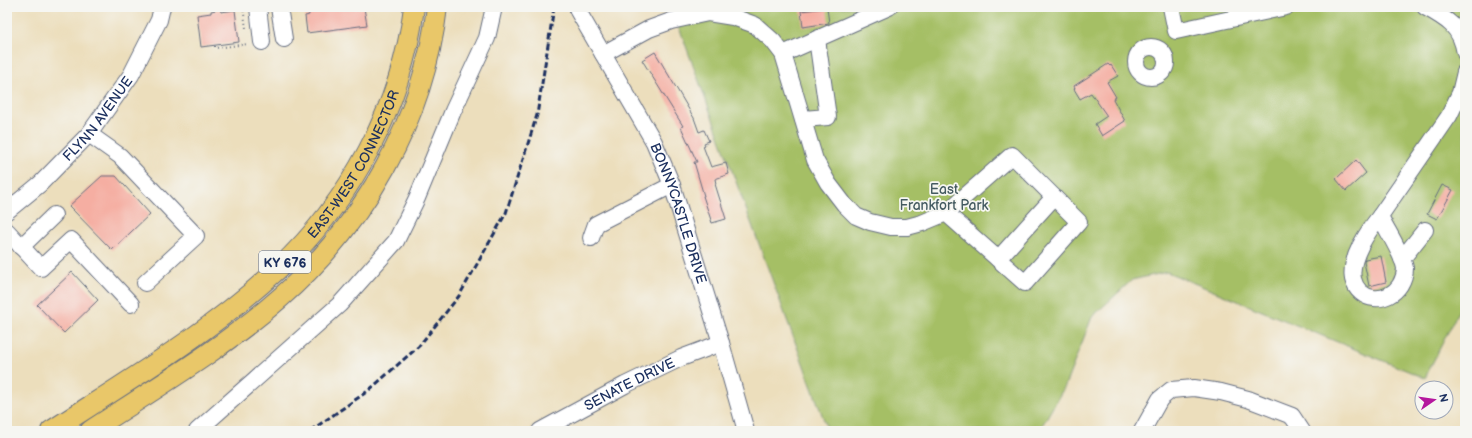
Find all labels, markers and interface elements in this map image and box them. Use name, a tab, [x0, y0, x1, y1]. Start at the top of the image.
street label: FLYNN AVENUE	[59, 73, 136, 165]
street label: EAST-WEST CONNECTOR	[304, 88, 403, 242]
street label: BONNYCASTLE DRIVE	[646, 141, 710, 286]
park label: East Frankfort Park	[900, 181, 989, 214]
road number: KY 676	[259, 251, 311, 273]
street label: SENATE DRIVE	[581, 354, 678, 414]
north arrow	[1414, 380, 1454, 420]
text: N	[1436, 392, 1451, 403]

